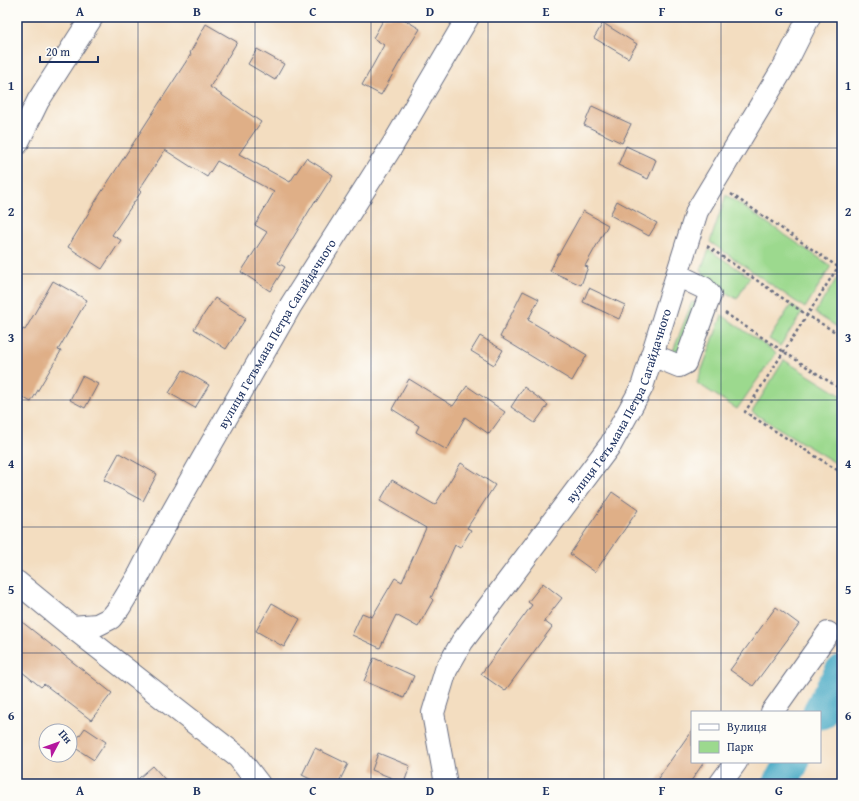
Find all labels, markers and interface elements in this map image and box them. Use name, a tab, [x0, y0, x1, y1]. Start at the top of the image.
text: A	[76, 2, 85, 21]
text: B	[193, 2, 201, 21]
text: C	[309, 2, 317, 21]
text: D	[426, 2, 434, 21]
text: E	[543, 2, 550, 21]
text: F	[659, 2, 666, 21]
text: G	[775, 2, 783, 21]
scale bar	[40, 38, 98, 64]
text: 20 m	[46, 43, 70, 60]
text: 1	[8, 76, 14, 95]
text: 1	[845, 76, 851, 95]
text: 2	[8, 202, 15, 221]
text: 2	[845, 202, 852, 221]
street label: вулиця Гетьмана Петра Сагайдачного	[213, 235, 340, 432]
street label: вулиця Гетьмана Петра Сагайдачного	[561, 306, 676, 507]
text: 3	[8, 328, 14, 347]
text: 3	[845, 328, 851, 347]
text: 4	[8, 454, 15, 473]
text: 4	[845, 454, 852, 473]
text: 5	[8, 580, 15, 599]
text: 5	[845, 580, 852, 599]
text: 6	[8, 706, 15, 725]
text: 6	[845, 706, 852, 725]
legend	[691, 711, 821, 763]
text: Вулиця	[727, 718, 767, 735]
north arrow	[38, 723, 78, 763]
text: Пн	[55, 726, 76, 747]
text: Парк	[727, 738, 754, 755]
text: A	[76, 781, 85, 800]
text: B	[193, 781, 201, 800]
text: C	[309, 781, 317, 800]
text: D	[426, 781, 434, 800]
text: E	[543, 781, 550, 800]
text: F	[659, 781, 666, 800]
text: G	[775, 781, 783, 800]

